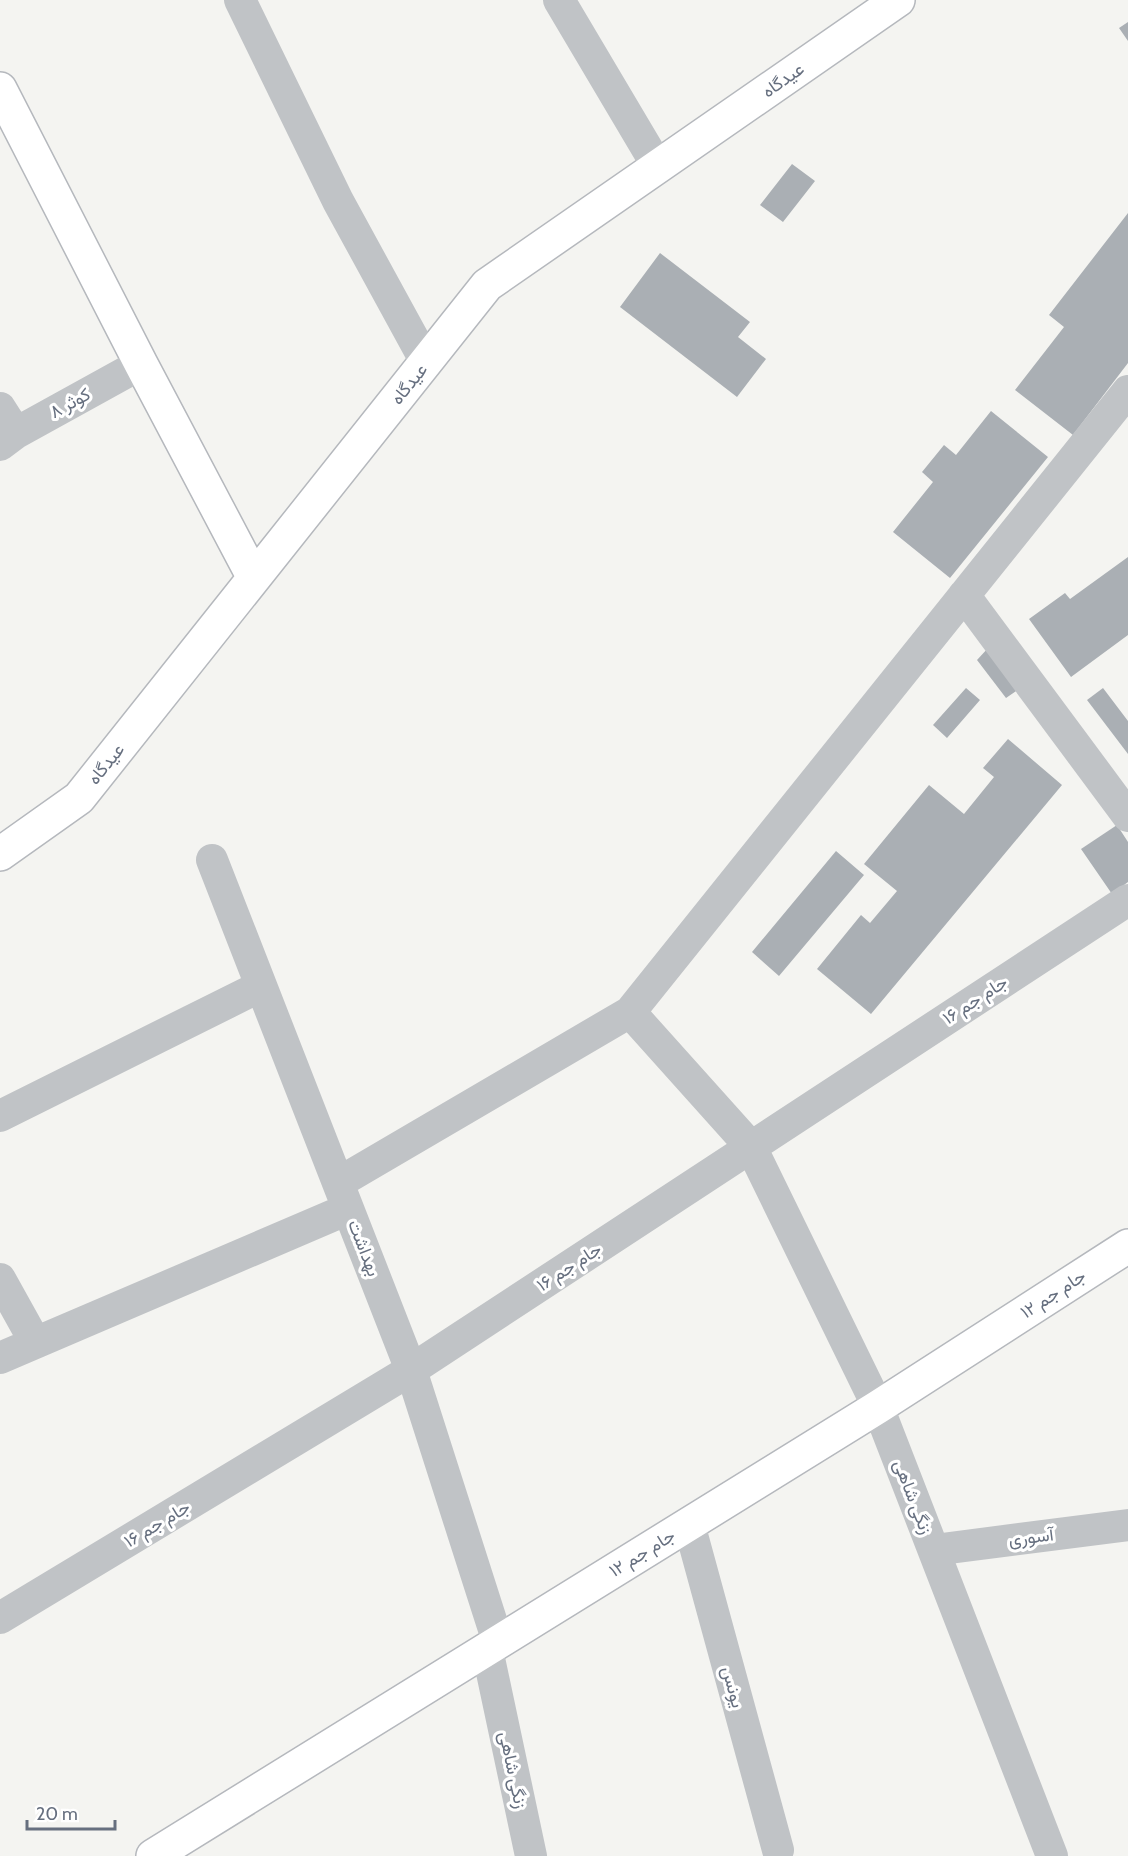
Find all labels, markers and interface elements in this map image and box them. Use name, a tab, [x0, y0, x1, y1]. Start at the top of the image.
street label: عیدگاه	[758, 58, 808, 102]
street label: عیدگاه	[386, 359, 432, 409]
street label: کوثر ۸	[46, 383, 94, 423]
street label: عیدگاه	[83, 739, 129, 789]
street label: جام جم ۱۶	[938, 971, 1012, 1030]
street label: بهداشت	[343, 1217, 385, 1279]
street label: جام جم ۱۶	[532, 1238, 606, 1297]
street label: جام جم ۱۲	[1016, 1265, 1090, 1324]
street label: زنگی شاهی	[889, 1457, 937, 1537]
street label: جام جم ۱۶	[120, 1496, 194, 1553]
street label: آسوری	[1007, 1523, 1057, 1551]
street label: جام جم ۱۲	[605, 1524, 680, 1583]
street label: یونس	[717, 1664, 749, 1710]
street label: زنگی شاهی	[494, 1730, 532, 1810]
scale bar	[27, 1793, 116, 1831]
text: 20 m	[36, 1803, 78, 1825]

